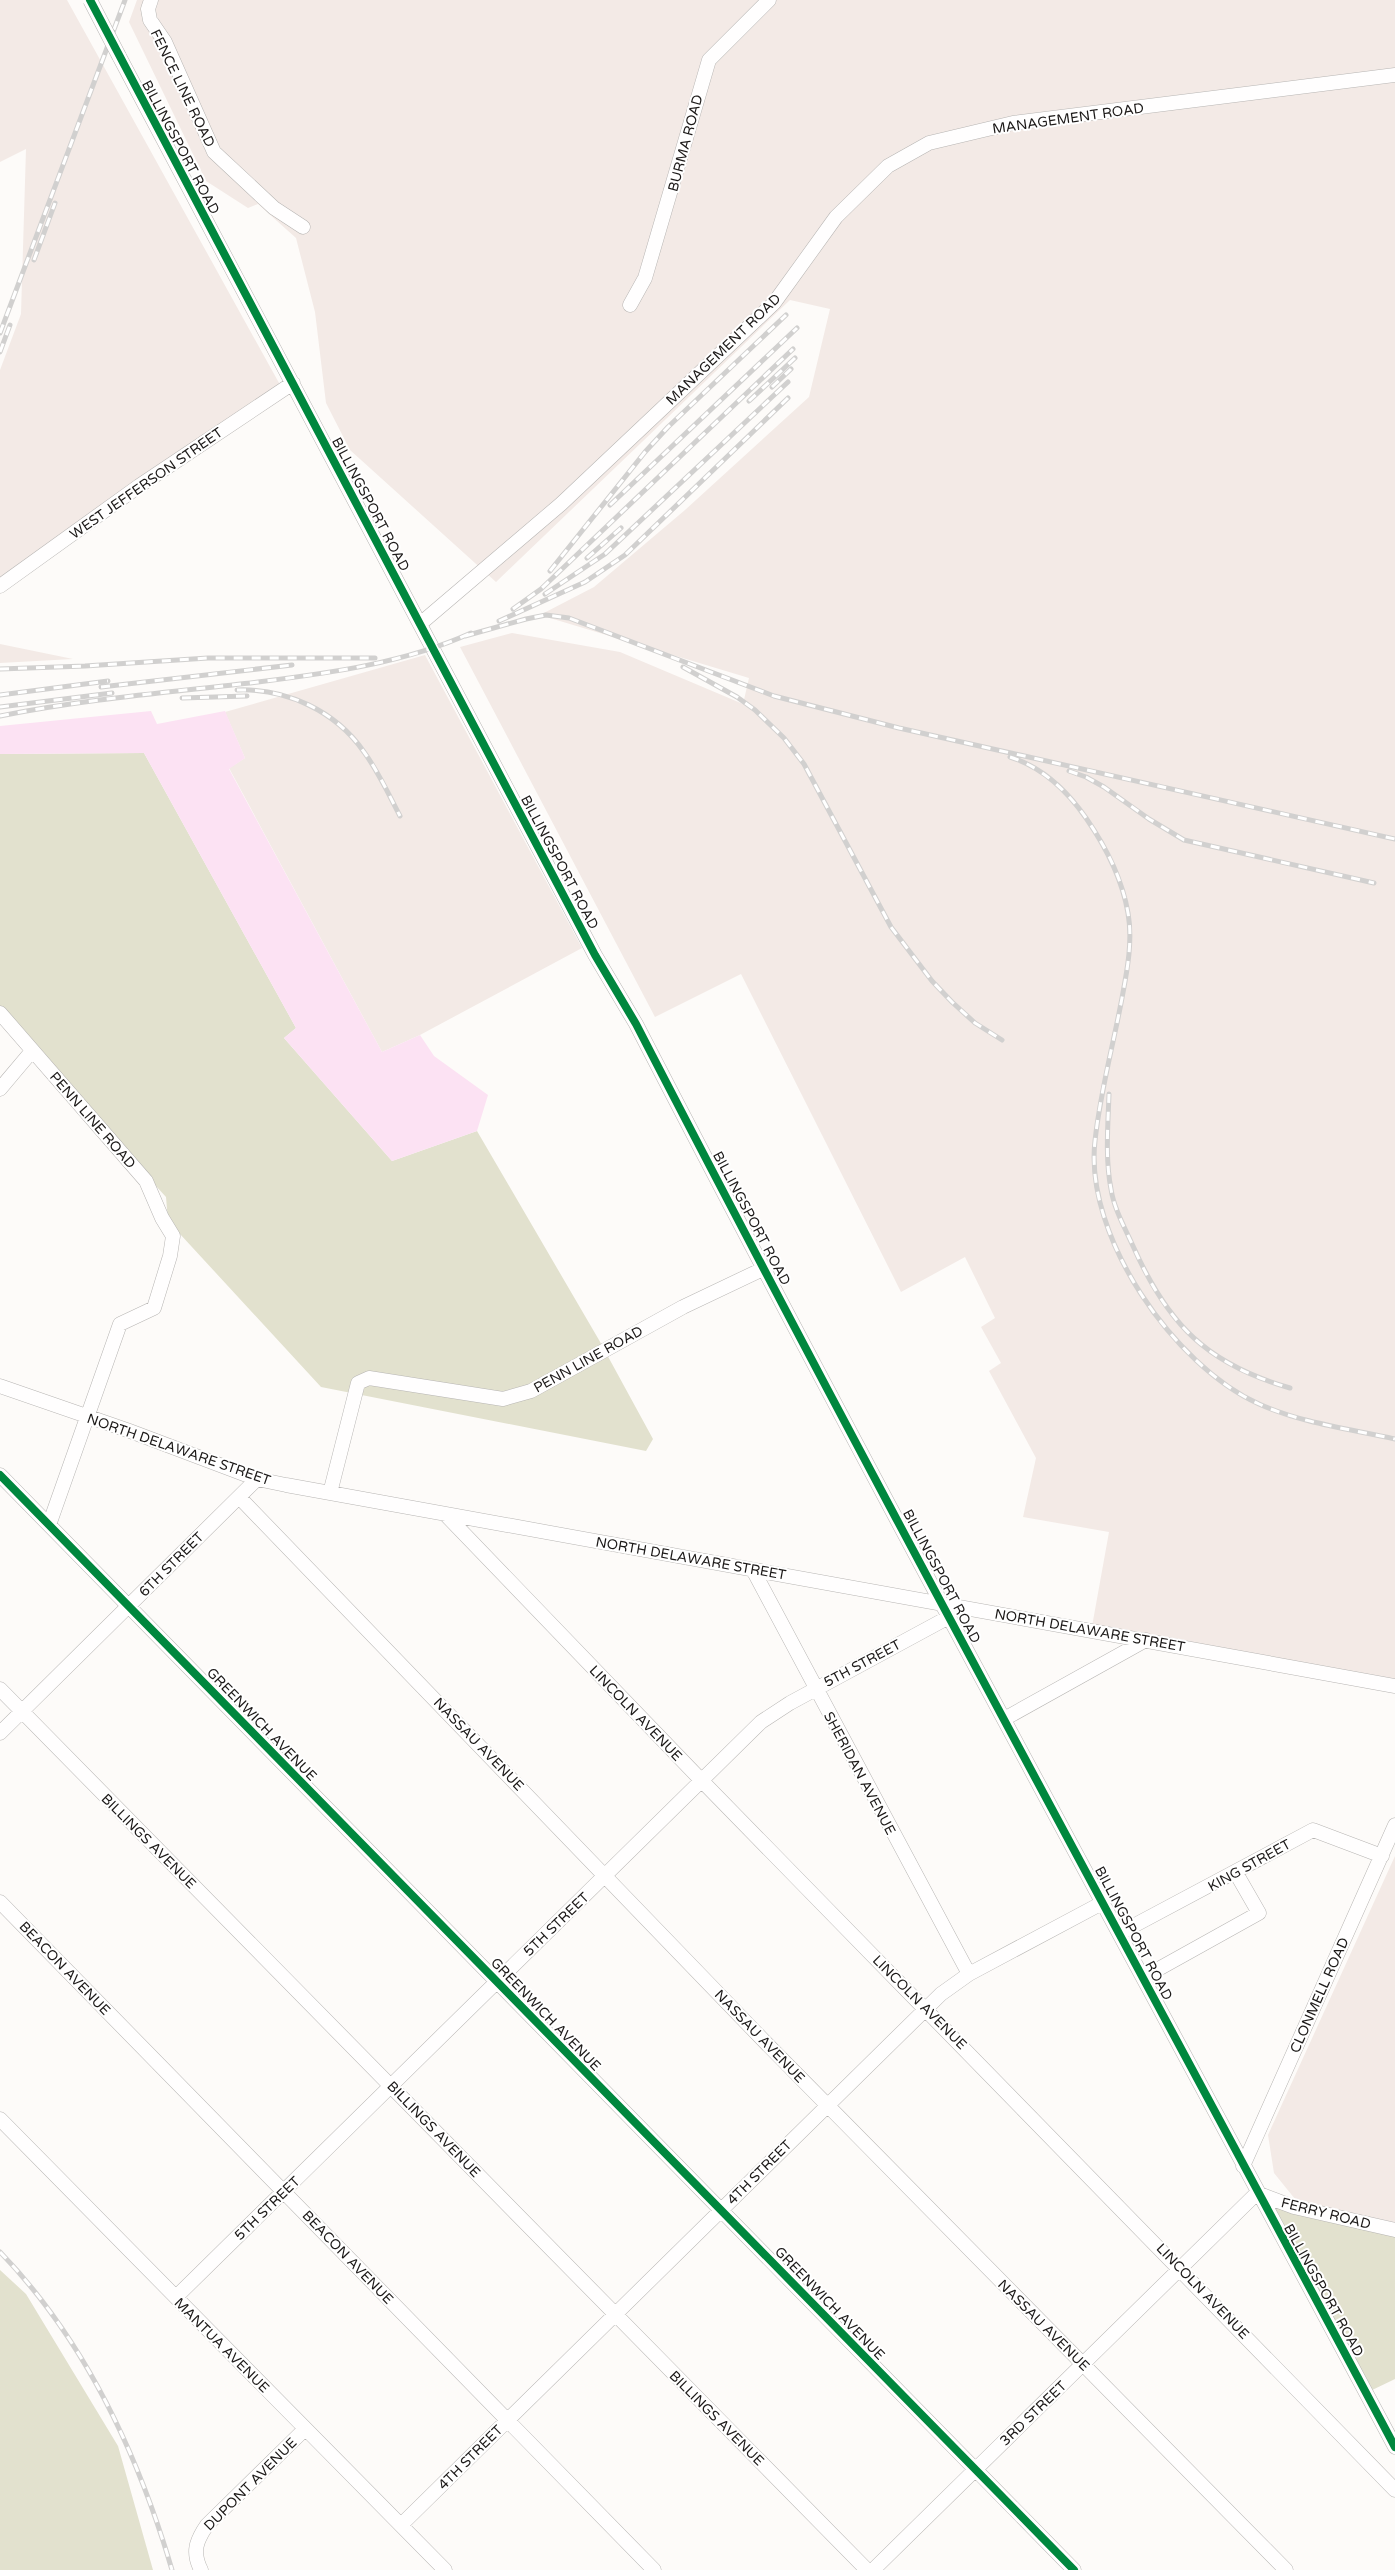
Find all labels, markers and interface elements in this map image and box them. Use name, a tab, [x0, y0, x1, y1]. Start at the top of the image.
street label: FENCE LINE ROAD	[147, 27, 218, 150]
street label: BILLINGSPORT ROAD	[138, 77, 223, 217]
street label: BURMA ROAD	[664, 93, 707, 194]
street label: MANAGEMENT ROAD	[991, 99, 1145, 138]
street label: MANAGEMENT ROAD	[662, 290, 784, 409]
street label: WEST JEFFERSON STREET	[67, 424, 226, 543]
street label: BILLINGSPORT ROAD	[328, 434, 413, 574]
street label: BILLINGSPORT ROAD	[517, 792, 602, 932]
street label: PENN LINE ROAD	[46, 1069, 139, 1172]
street label: BILLINGSPORT ROAD	[709, 1148, 794, 1288]
street label: PENN LINE ROAD	[531, 1322, 646, 1397]
street label: NORTH DELAWARE STREET	[85, 1410, 273, 1489]
street label: BILLINGSPORT ROAD	[899, 1506, 984, 1646]
street label: 6TH STREET	[135, 1528, 208, 1600]
street label: NORTH DELAWARE STREET	[594, 1533, 788, 1584]
street label: NORTH DELAWARE STREET	[993, 1605, 1187, 1656]
street label: 5TH STREET	[821, 1636, 904, 1691]
street label: LINCOLN AVENUE	[586, 1662, 686, 1765]
street label: GREENWICH AVENUE	[203, 1664, 320, 1785]
street label: NASSAU AVENUE	[430, 1694, 527, 1794]
street label: SHERIDAN AVENUE	[820, 1709, 899, 1838]
street label: BILLINGS AVENUE	[98, 1790, 200, 1892]
street label: KING STREET	[1205, 1836, 1294, 1895]
street label: BILLINGSPORT ROAD	[1091, 1863, 1176, 2003]
street label: 5TH STREET	[520, 1889, 593, 1960]
street label: BEACON AVENUE	[16, 1918, 114, 2019]
street label: CLONMELL ROAD	[1286, 1935, 1353, 2056]
street label: LINCOLN AVENUE	[869, 1952, 970, 2053]
street label: GREENWICH AVENUE	[487, 1954, 604, 2075]
street label: NASSAU AVENUE	[711, 1986, 808, 2086]
street label: BILLINGS AVENUE	[383, 2078, 484, 2181]
street label: 4TH STREET	[723, 2136, 796, 2208]
street label: 5TH STREET	[231, 2173, 304, 2244]
street label: FERRY ROAD	[1279, 2194, 1373, 2233]
street label: BEACON AVENUE	[299, 2207, 397, 2308]
street label: BILLINGSPORT ROAD	[1280, 2221, 1367, 2360]
street label: LINCOLN AVENUE	[1153, 2240, 1253, 2343]
street label: GREENWICH AVENUE	[771, 2243, 888, 2364]
street label: NASSAU AVENUE	[994, 2276, 1093, 2375]
street label: MANTUA AVENUE	[171, 2294, 273, 2396]
street label: BILLINGS AVENUE	[666, 2367, 768, 2469]
street label: 3RD STREET	[997, 2377, 1070, 2449]
street label: 4TH STREET	[434, 2421, 507, 2493]
street label: DUPONT AVENUE	[200, 2434, 300, 2534]

